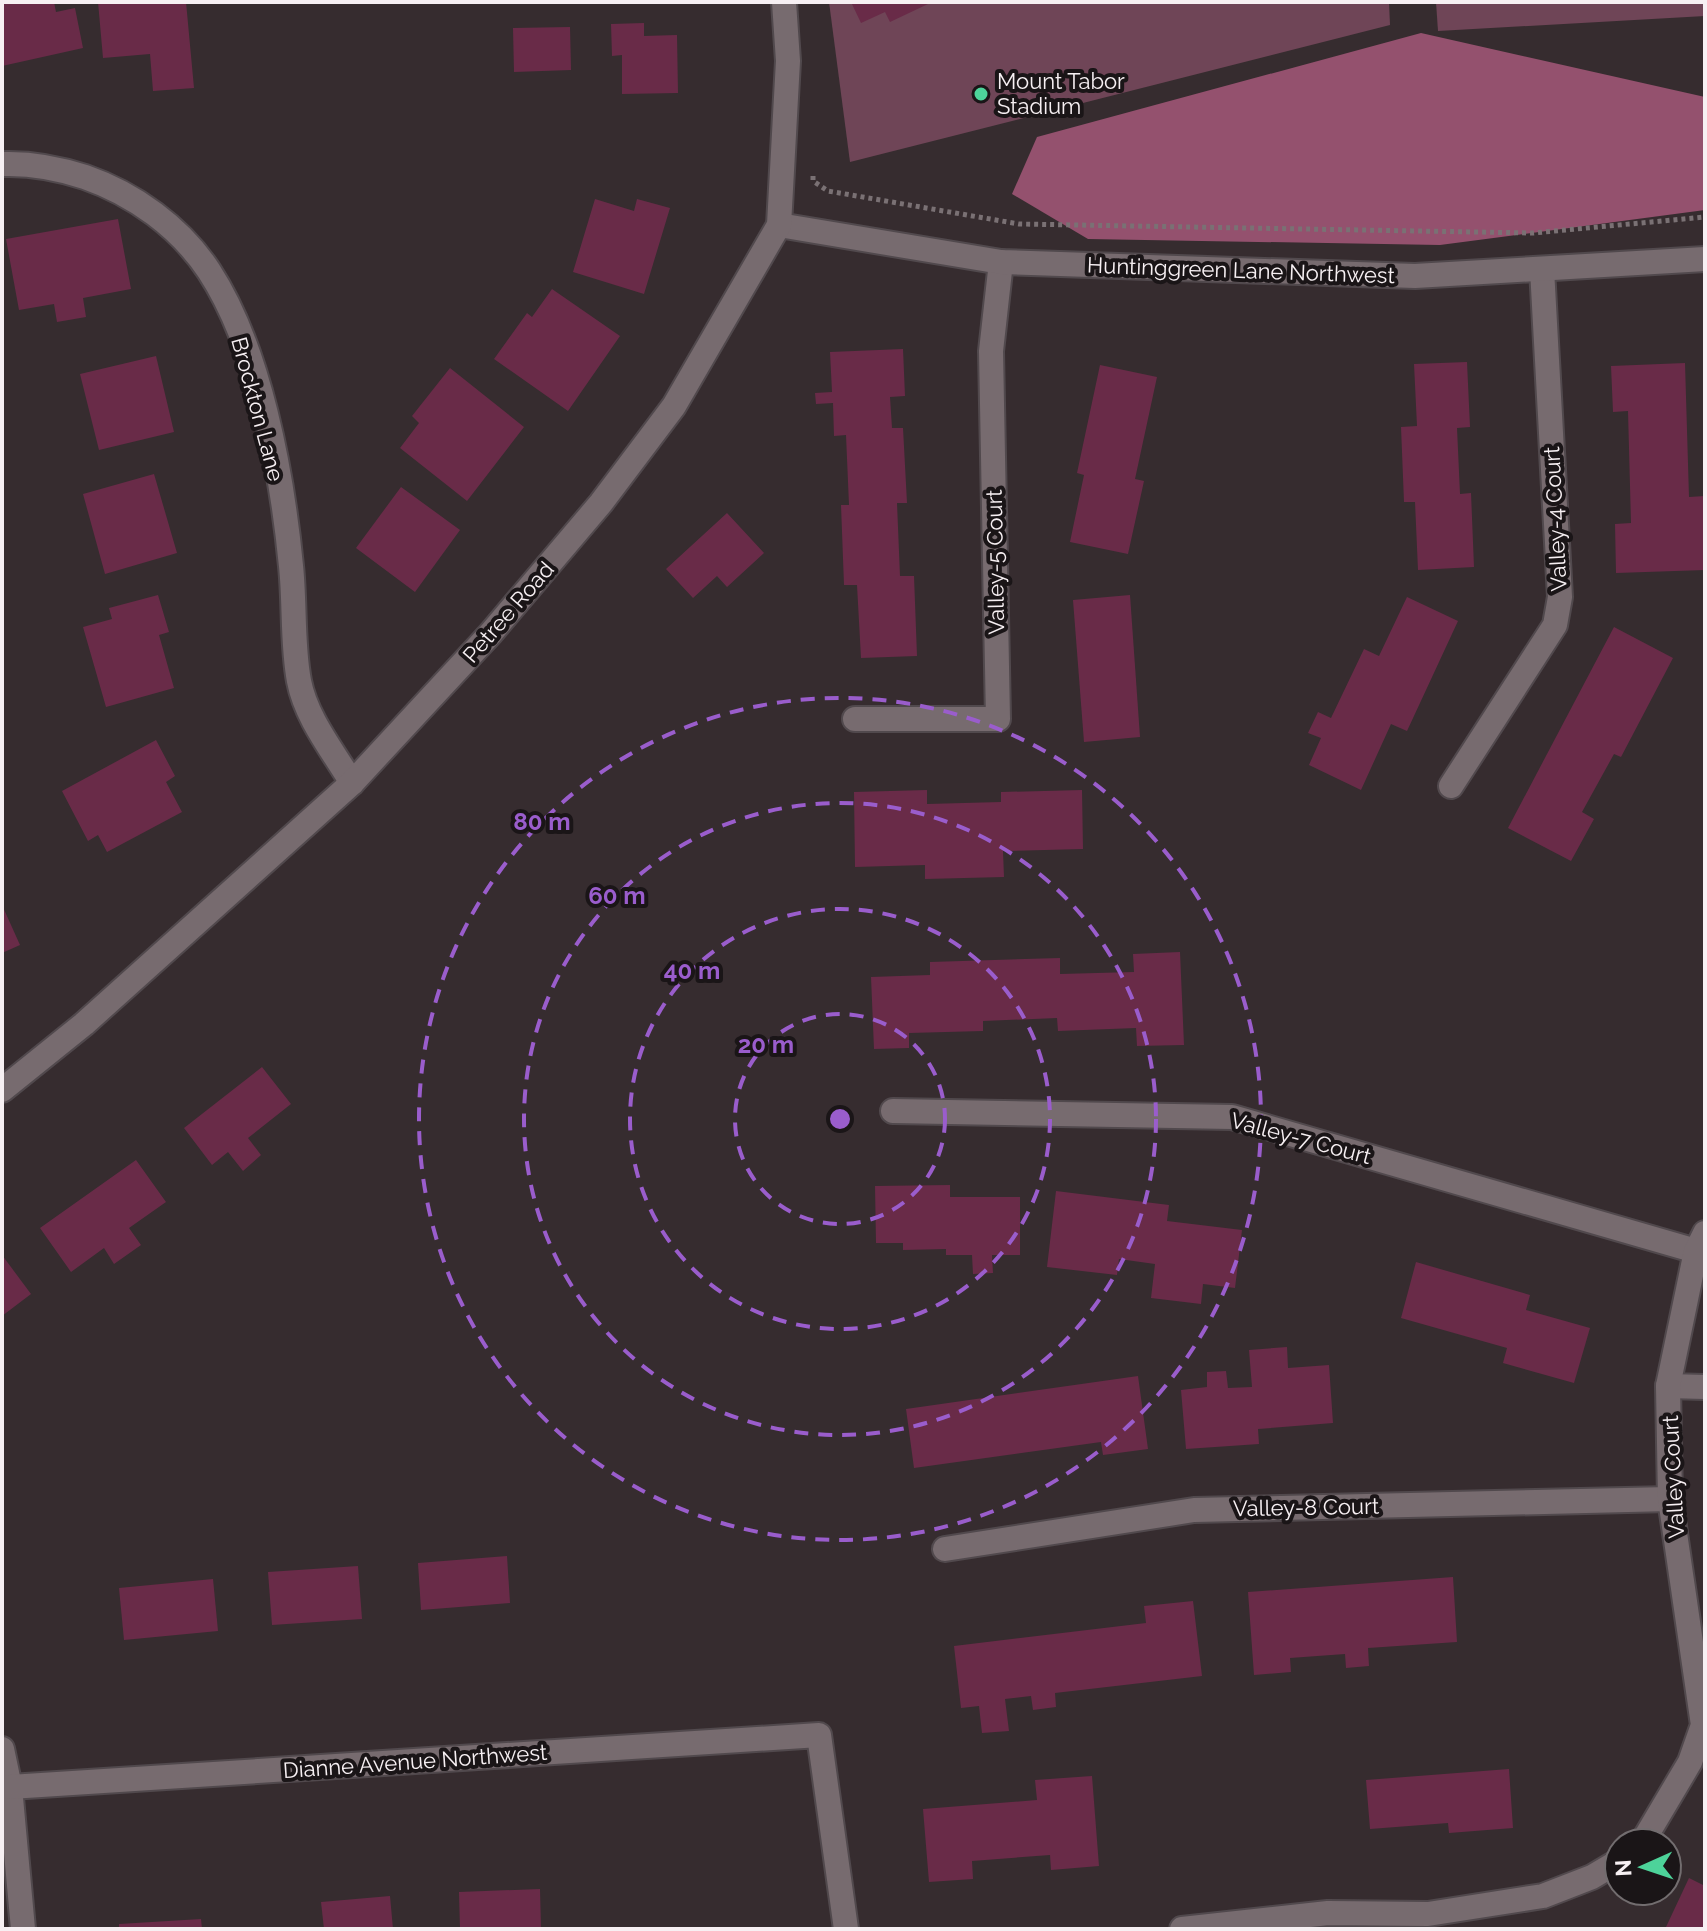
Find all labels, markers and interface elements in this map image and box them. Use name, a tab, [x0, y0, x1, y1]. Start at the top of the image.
place label: Mount Tabor Stadium	[997, 68, 1125, 119]
marker: Mount Tabor Stadium	[972, 85, 990, 103]
street label: Huntinggreen Lane Northwest	[1087, 252, 1396, 288]
street label: Brockton Lane	[226, 334, 290, 484]
street label: Valley-4 Court	[1538, 445, 1572, 592]
street label: Valley-5 Court	[981, 489, 1009, 635]
street label: Petree Road	[457, 556, 559, 668]
text: 80 m	[513, 807, 571, 836]
text: 60 m	[588, 881, 646, 910]
text: 40 m	[664, 956, 720, 985]
text: 20 m	[738, 1030, 794, 1059]
centre of rings	[826, 1105, 854, 1133]
street label: Valley-7 Court	[1228, 1107, 1375, 1169]
street label: Valley Court	[1657, 1414, 1689, 1539]
street label: Valley-8 Court	[1233, 1493, 1380, 1521]
street label: Dianne Avenue Northwest	[282, 1739, 549, 1783]
north arrow	[1603, 1827, 1683, 1907]
text: N	[1610, 1859, 1636, 1877]

